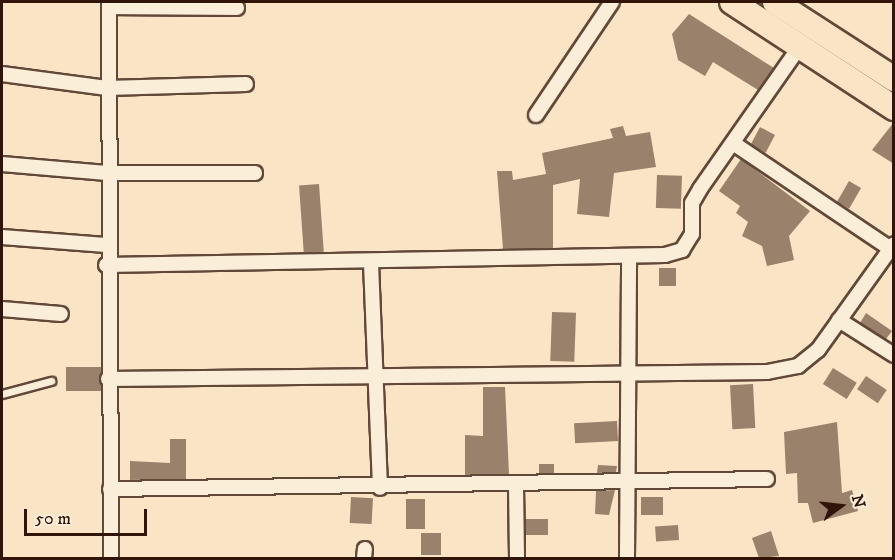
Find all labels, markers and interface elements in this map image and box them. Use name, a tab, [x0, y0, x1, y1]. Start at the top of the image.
north arrow	[811, 476, 871, 536]
text: N	[847, 492, 870, 510]
scale bar	[27, 497, 150, 535]
text: 50 m	[35, 508, 71, 530]

